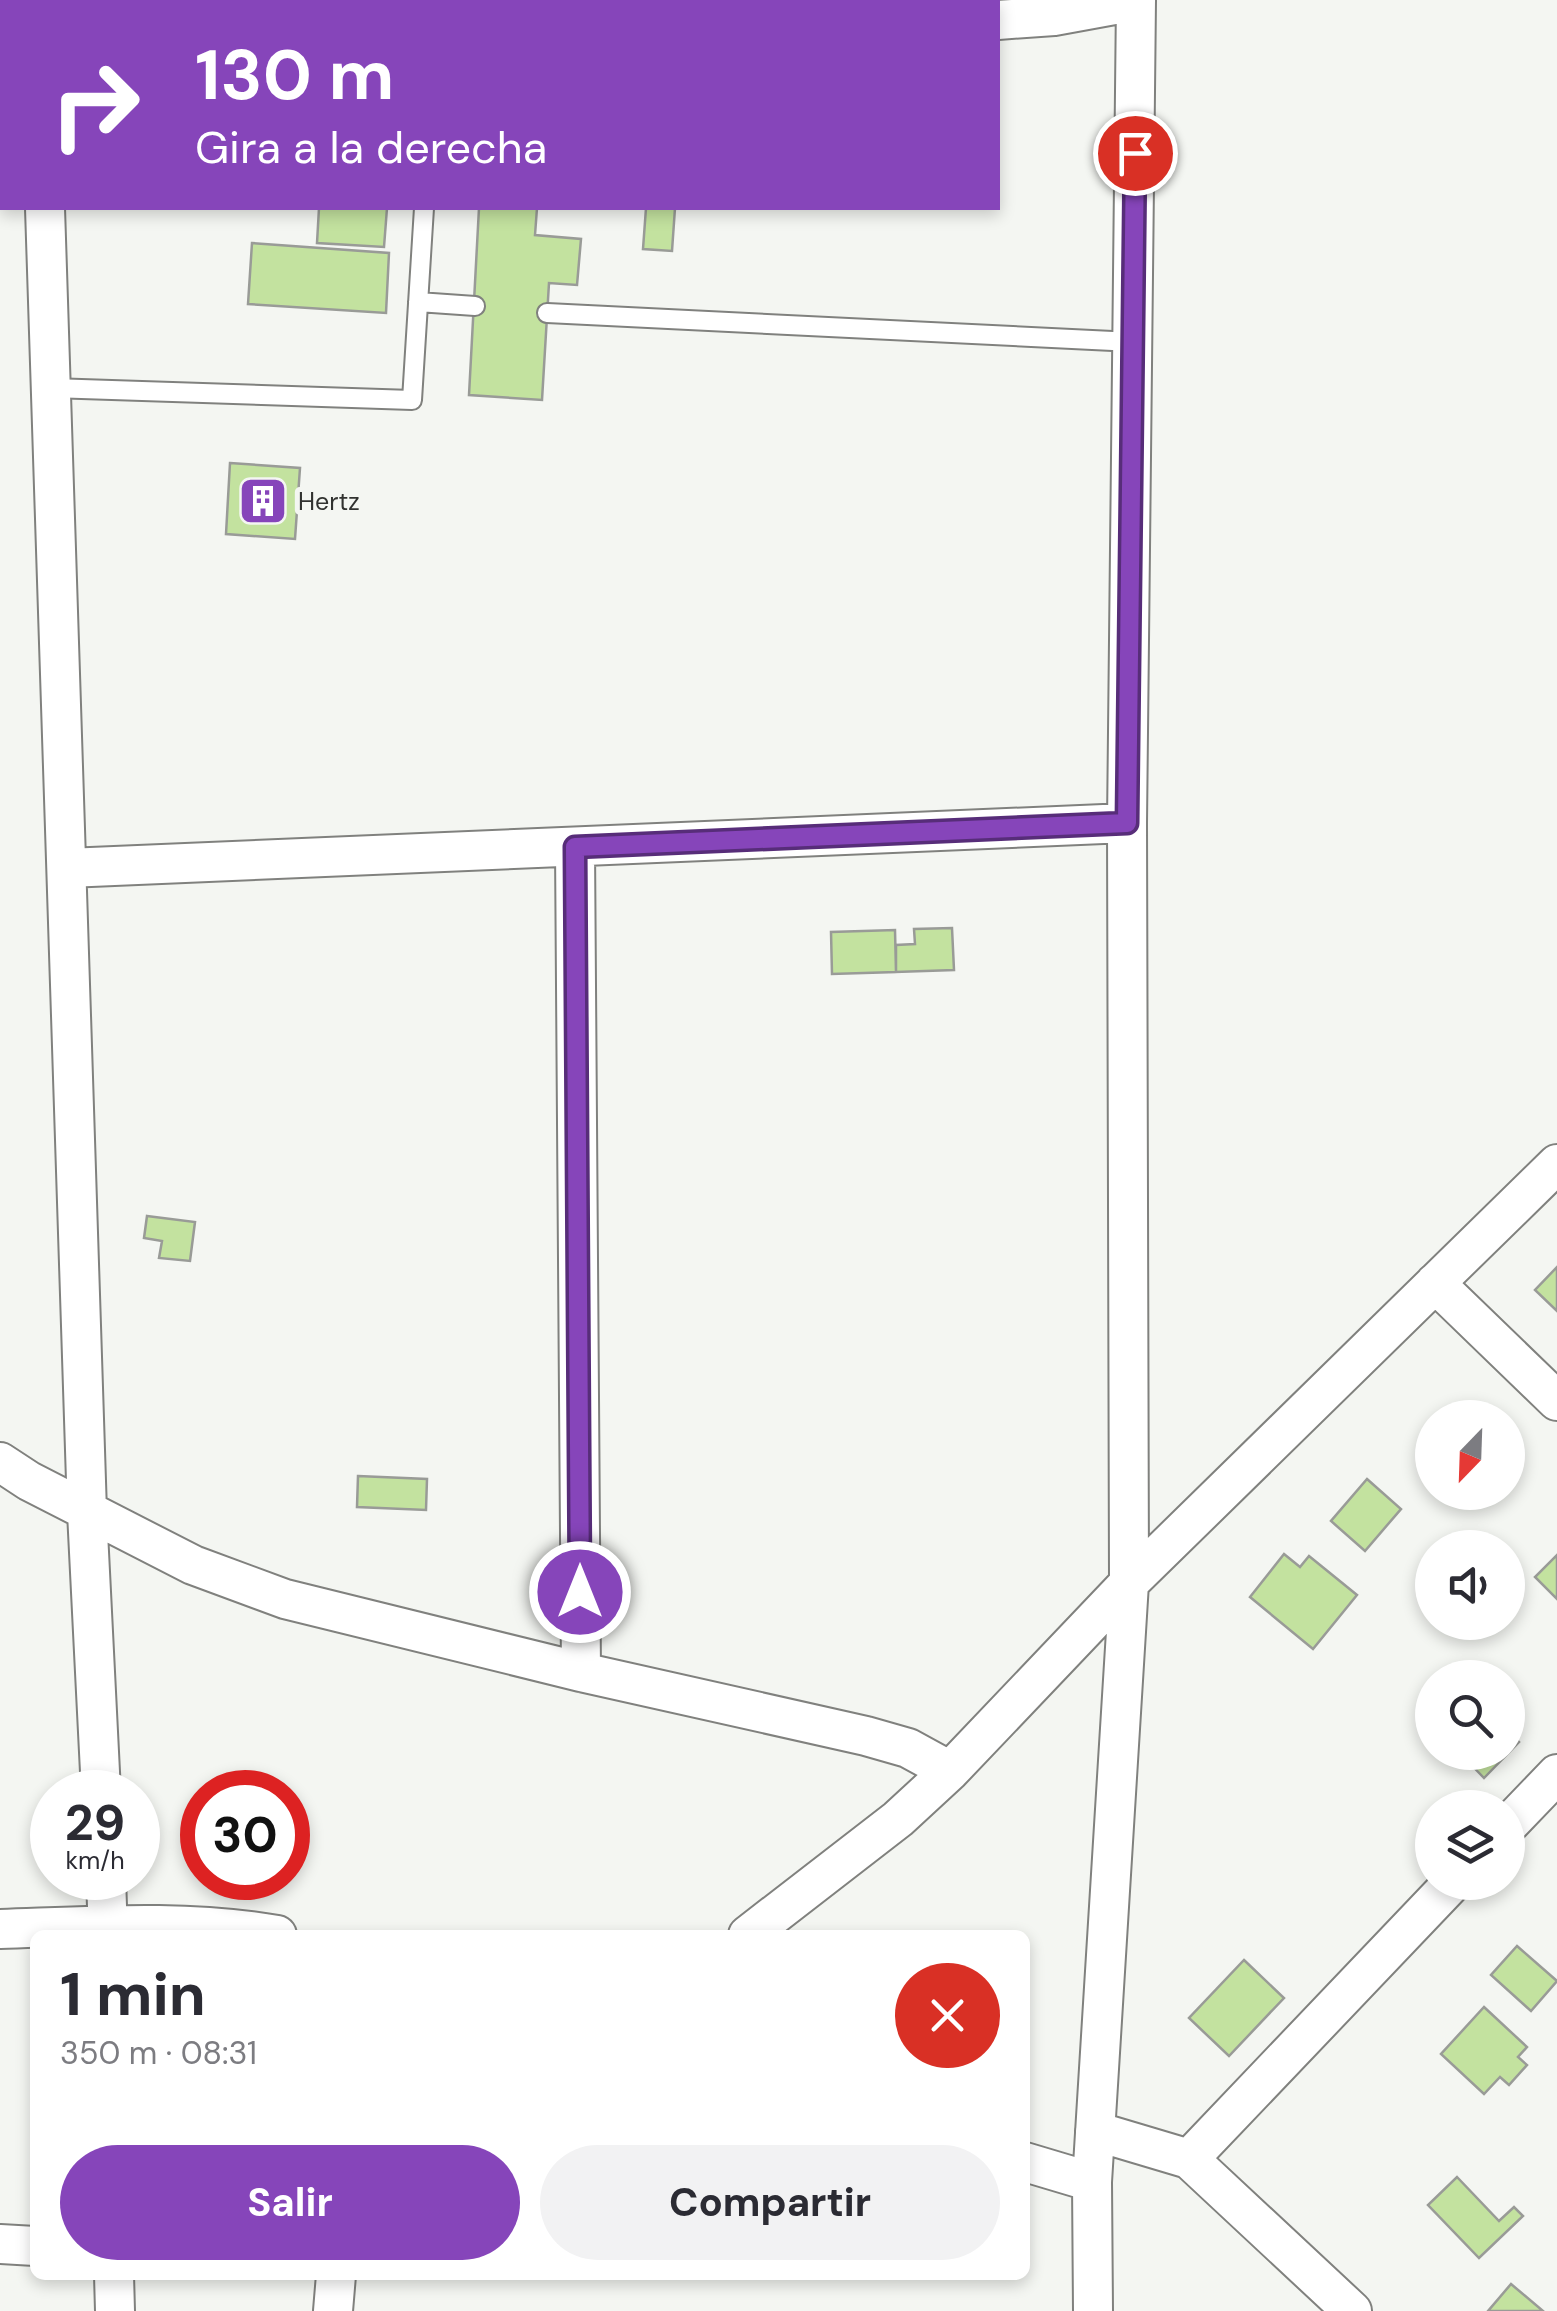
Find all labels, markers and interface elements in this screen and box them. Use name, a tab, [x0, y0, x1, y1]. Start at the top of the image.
text: 130 m	[195, 30, 394, 121]
icon: right	[30, 40, 160, 170]
pin	[1093, 111, 1178, 196]
text: Gira a la derecha	[195, 118, 547, 177]
icon: arrive	[1108, 126, 1163, 181]
building icon: Hertz	[237, 475, 289, 527]
place label: Hertz	[298, 485, 360, 518]
north arrow	[1415, 1400, 1525, 1510]
map controls	[1415, 1400, 1525, 1900]
button: sound	[1415, 1530, 1525, 1640]
position arrow	[528, 1540, 632, 1644]
button: search	[1415, 1660, 1525, 1770]
speed limit sign: 30	[180, 1770, 310, 1900]
text: 29	[65, 1790, 125, 1856]
button: layers	[1415, 1790, 1525, 1900]
text: km/h	[65, 1844, 125, 1877]
text: 1 min	[60, 1955, 206, 2034]
button: close	[895, 1963, 1000, 2068]
text: 350 m · 08:31	[60, 2032, 257, 2074]
button: Salir	[60, 2145, 520, 2260]
button: Compartir	[540, 2145, 1000, 2260]

